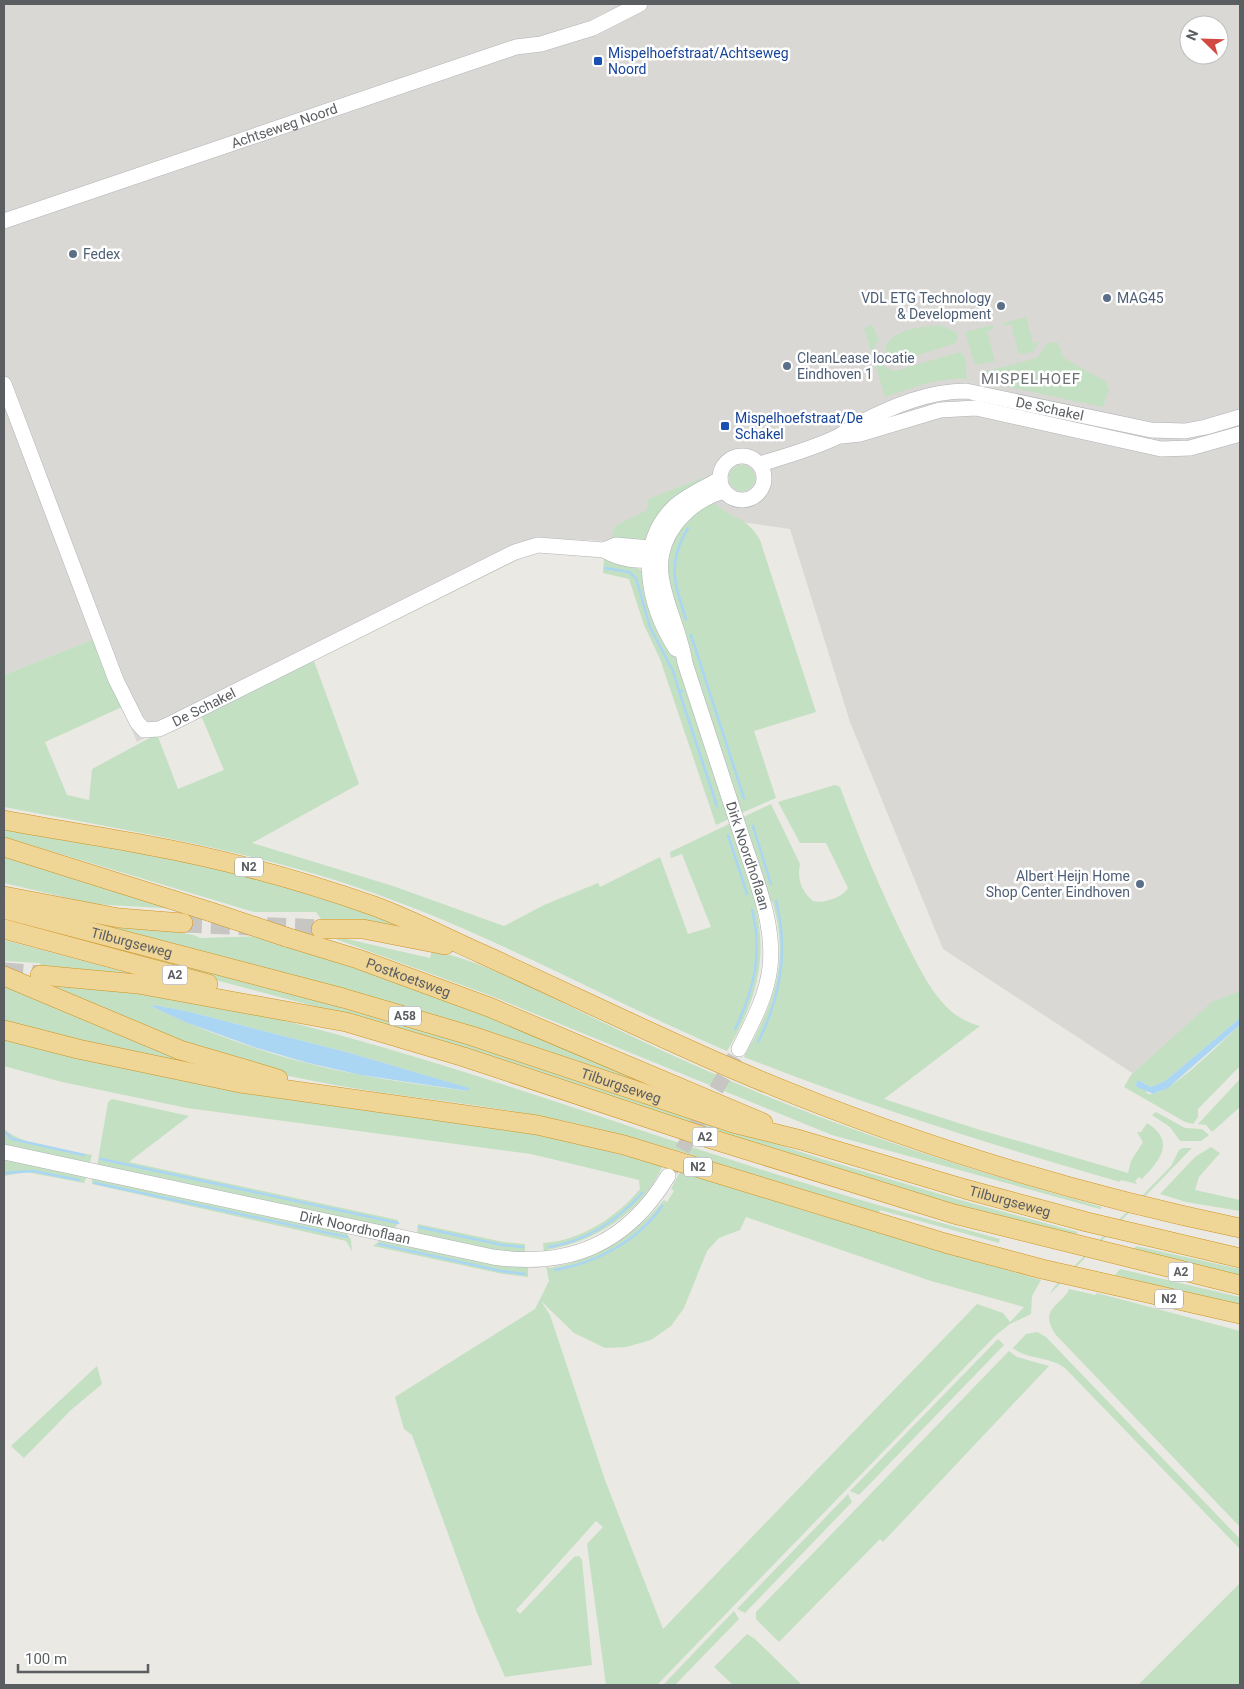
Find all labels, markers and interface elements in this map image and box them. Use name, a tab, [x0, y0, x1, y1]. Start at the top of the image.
north arrow	[1179, 15, 1229, 65]
text: N	[1183, 27, 1201, 43]
place label: Mispelhoefstraat/Achtseweg Noord	[608, 45, 789, 77]
marker: Mispelhoefstraat/Achtseweg Noord	[592, 55, 604, 67]
street label: Achtseweg Noord	[229, 100, 340, 151]
place label: Fedex	[83, 246, 120, 262]
marker: Fedex	[67, 248, 79, 260]
place label: VDL ETG Technology & Development	[861, 290, 991, 322]
place label: MAG45	[1117, 290, 1164, 306]
marker: MAG45	[1101, 292, 1113, 304]
marker: VDL ETG Technology & Development	[995, 300, 1007, 312]
place label: CleanLease locatie Eindhoven 1	[797, 350, 915, 382]
marker: CleanLease locatie Eindhoven 1	[781, 360, 793, 372]
district label: MISPELHOEF	[981, 370, 1081, 388]
street label: De Schakel	[1014, 394, 1085, 424]
place label: Mispelhoefstraat/De Schakel	[735, 410, 863, 442]
marker: Mispelhoefstraat/De Schakel	[719, 420, 731, 432]
street label: De Schakel	[169, 685, 238, 730]
street label: Dirk Noordhoflaan	[723, 800, 773, 912]
road number: N2	[235, 858, 263, 876]
place label: Albert Heijn Home Shop Center Eindhoven	[986, 868, 1130, 900]
marker: Albert Heijn Home Shop Center Eindhoven	[1134, 878, 1146, 890]
street label: Tilburgseweg	[89, 924, 174, 961]
street label: Postkoetsweg	[364, 955, 453, 1000]
road number: A2	[162, 966, 188, 984]
road number: A58	[389, 1006, 421, 1026]
street label: Tilburgseweg	[579, 1065, 663, 1106]
road number: A2	[692, 1128, 718, 1146]
road number: N2	[684, 1158, 712, 1176]
street label: Tilburgseweg	[968, 1183, 1053, 1220]
street label: Dirk Noordhoflaan	[298, 1208, 412, 1247]
road number: A2	[1168, 1262, 1194, 1282]
road number: N2	[1155, 1290, 1183, 1308]
scale bar	[18, 1642, 148, 1674]
text: 100 m	[25, 1650, 67, 1668]

